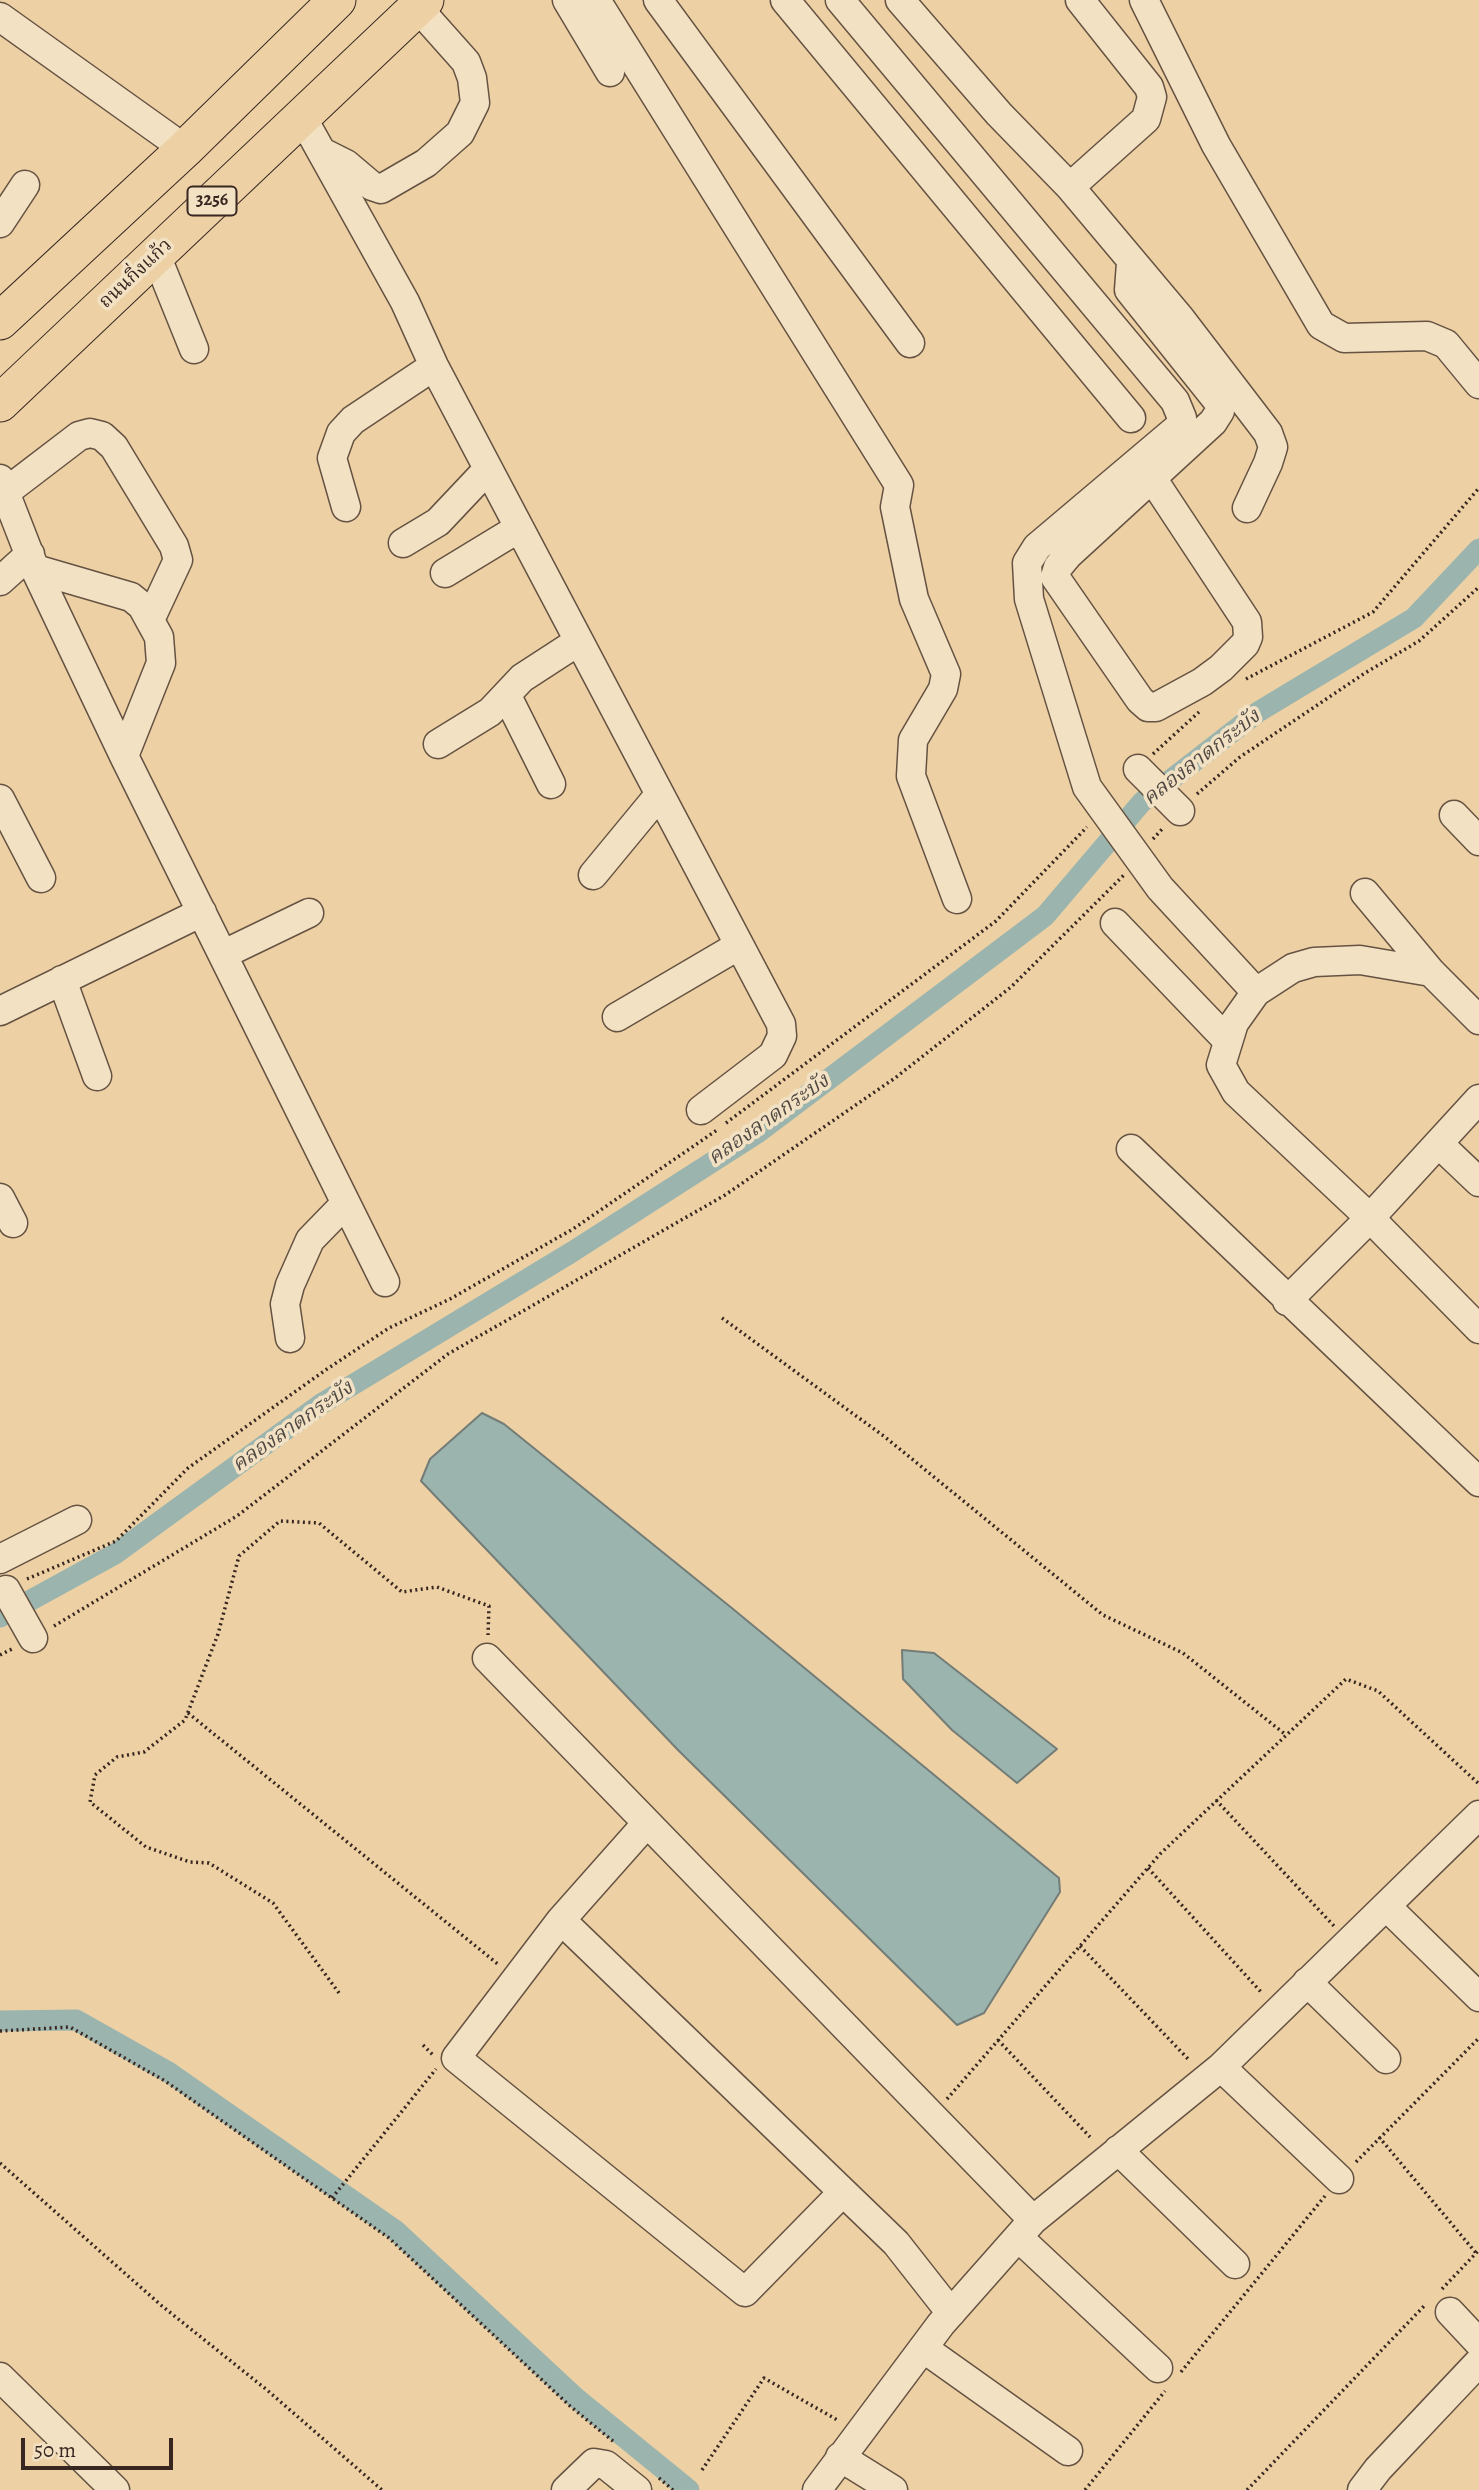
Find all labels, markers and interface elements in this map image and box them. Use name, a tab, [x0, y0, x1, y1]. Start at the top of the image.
road number: 3256	[188, 186, 236, 216]
street label: ถนนกิ่งแก้ว	[95, 234, 177, 314]
water label: คลองลาดกระบัง	[1138, 704, 1266, 812]
water label: คลองลาดกระบัง	[704, 1069, 834, 1171]
water label: คลองลาดกระบัง	[228, 1376, 358, 1478]
scale bar	[24, 2424, 177, 2468]
text: 50 m	[34, 2436, 76, 2464]

